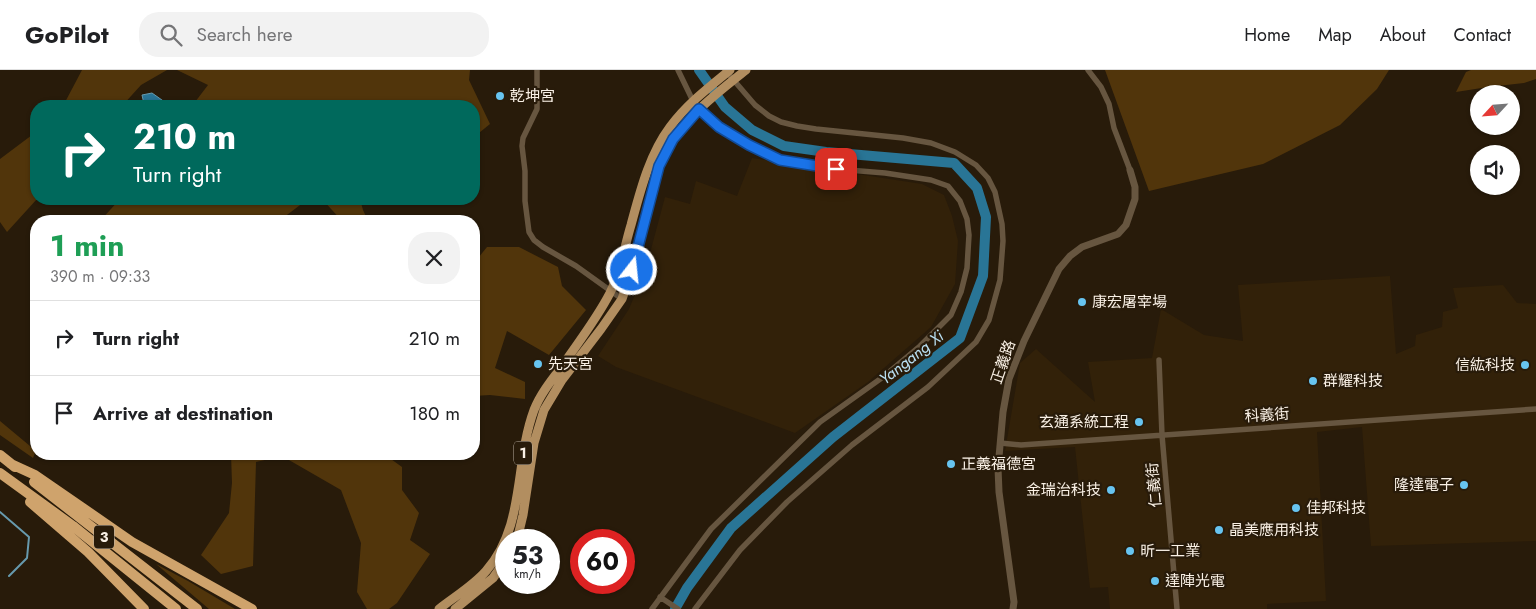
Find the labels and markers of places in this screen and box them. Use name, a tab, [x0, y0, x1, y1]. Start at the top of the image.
place label: 乾坤宮	[510, 85, 555, 107]
marker: 乾坤宮	[494, 90, 506, 102]
pin	[815, 148, 857, 190]
place label: 康宏屠宰場	[1092, 291, 1167, 313]
marker: 康宏屠宰場	[1076, 296, 1088, 308]
place label: 先天宮	[548, 353, 593, 375]
place label: 信紘科技	[1455, 354, 1515, 376]
marker: 先天宮	[532, 358, 544, 370]
marker: 信紘科技	[1519, 359, 1531, 371]
place label: 群耀科技	[1323, 370, 1383, 392]
marker: 群耀科技	[1307, 375, 1319, 387]
place label: 玄通系統工程	[1039, 411, 1129, 433]
marker: 玄通系統工程	[1133, 416, 1145, 428]
place label: 正義福德宮	[961, 453, 1036, 475]
marker: 正義福德宮	[945, 458, 957, 470]
place label: 隆達電子	[1394, 474, 1454, 496]
place label: 金瑞治科技	[1026, 479, 1101, 501]
marker: 隆達電子	[1458, 479, 1470, 491]
marker: 金瑞治科技	[1105, 484, 1117, 496]
place label: 佳邦科技	[1306, 497, 1366, 519]
marker: 佳邦科技	[1290, 502, 1302, 514]
place label: 晶美應用科技	[1229, 519, 1319, 541]
marker: 晶美應用科技	[1213, 524, 1225, 536]
place label: 昕一工業	[1140, 540, 1200, 562]
marker: 昕一工業	[1124, 545, 1136, 557]
place label: 達陣光電	[1165, 570, 1225, 592]
marker: 達陣光電	[1149, 575, 1161, 587]

